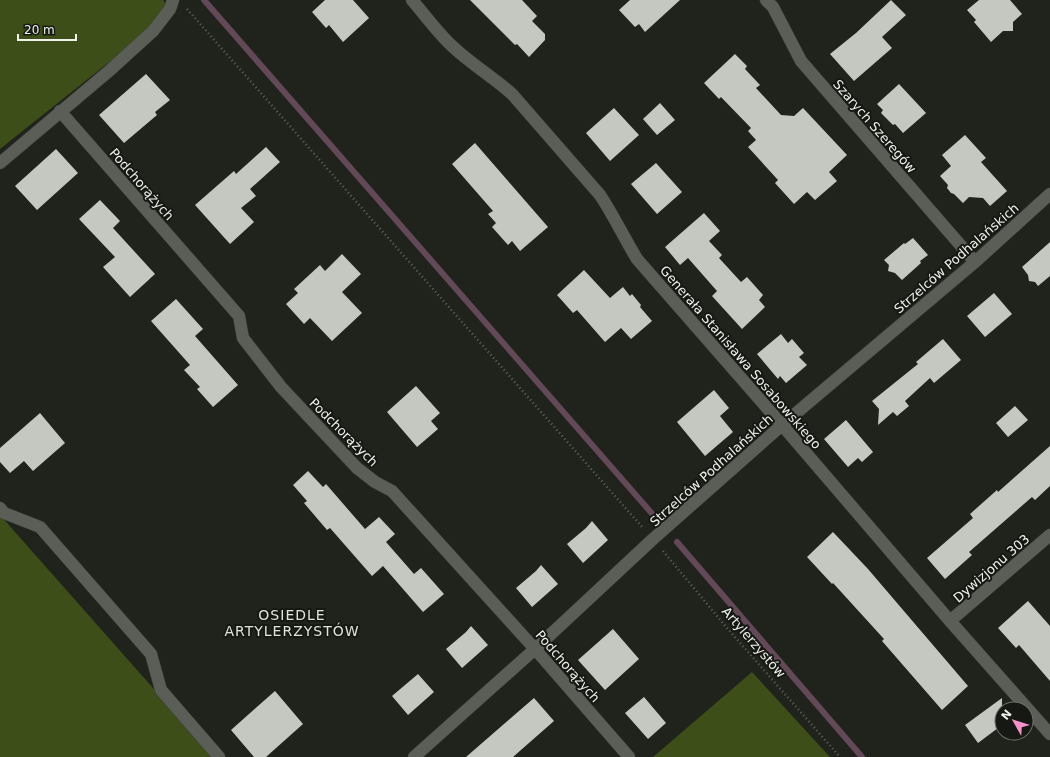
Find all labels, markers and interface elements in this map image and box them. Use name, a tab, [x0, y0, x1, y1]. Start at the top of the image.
scale bar	[18, 16, 76, 42]
text: 20 m	[24, 23, 55, 37]
street label: Szarych Szeregów	[830, 77, 919, 176]
street label: Podchorążych	[106, 145, 177, 223]
street label: Strzelców Podhalańskich	[891, 200, 1022, 316]
street label: Generała Stanisława Sosabowskiego	[657, 263, 824, 452]
street label: Podchorążych	[306, 395, 381, 470]
street label: Strzelców Podhalańskich	[647, 411, 776, 529]
street label: Dywizjonu 303	[950, 531, 1032, 605]
street label: Artylerzystów	[719, 604, 789, 681]
district label: OSIEDLE ARTYLERZYSTÓW	[224, 607, 360, 639]
street label: Podchorążych	[532, 627, 603, 705]
north arrow	[994, 701, 1034, 741]
text: N	[999, 707, 1015, 723]

